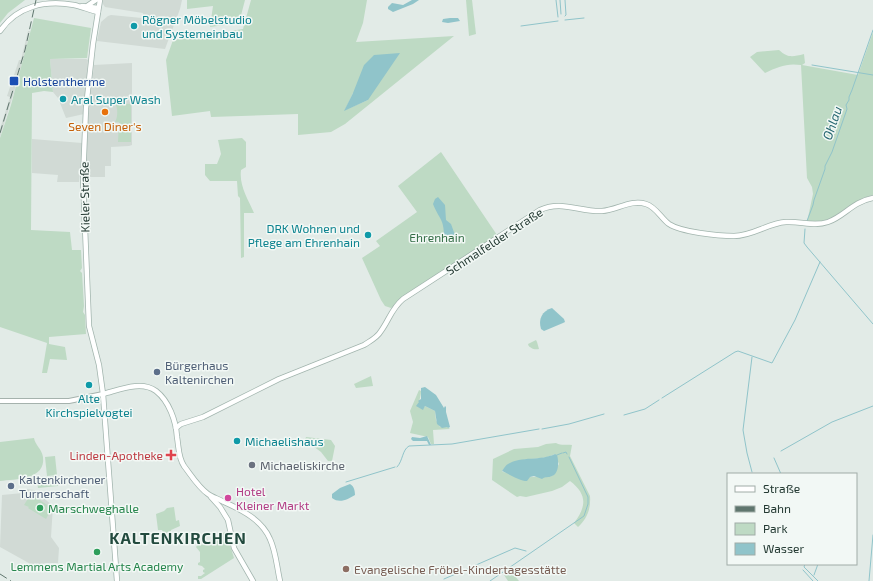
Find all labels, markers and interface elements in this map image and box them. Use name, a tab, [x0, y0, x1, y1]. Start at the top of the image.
place label: Rögner Möbelstudio und Systemeinbau	[142, 12, 252, 40]
marker: Rögner Möbelstudio und Systemeinbau	[129, 21, 139, 31]
place label: Holstentherme	[23, 74, 105, 88]
marker: Holstentherme	[8, 75, 20, 87]
place label: Aral Super Wash	[71, 92, 161, 106]
marker: Aral Super Wash	[58, 94, 68, 104]
water label: Ohlau	[819, 104, 845, 142]
marker: Seven Diner's	[100, 107, 110, 117]
place label: Seven Diner's	[68, 119, 142, 133]
street label: Kieler Straße	[76, 161, 92, 233]
street label: Schmalfelder Straße	[443, 205, 545, 277]
place label: DRK Wohnen und Pflege am Ehrenhain	[248, 221, 360, 249]
marker: DRK Wohnen und Pflege am Ehrenhain	[363, 230, 373, 240]
park label: Ehrenhain	[409, 230, 465, 244]
place label: Bürgerhaus Kaltenirchen	[165, 358, 234, 386]
marker: Bürgerhaus Kaltenirchen	[152, 367, 162, 377]
marker: Alte Kirchspielvogtei	[84, 380, 94, 390]
place label: Alte Kirchspielvogtei	[45, 391, 133, 419]
place label: Michaelishaus	[245, 434, 324, 448]
marker: Michaelishaus	[232, 436, 242, 446]
place label: Linden-Apotheke	[70, 448, 163, 462]
marker: Linden-Apotheke	[166, 450, 176, 460]
place label: Michaeliskirche	[260, 458, 345, 472]
marker: Michaeliskirche	[247, 460, 257, 470]
place label: Kaltenkirchener Turnerschaft	[19, 472, 106, 500]
legend	[727, 473, 857, 565]
marker: Kaltenkirchener Turnerschaft	[6, 481, 16, 491]
text: Straße	[763, 481, 800, 495]
place label: Hotel Kleiner Markt	[236, 484, 310, 512]
marker: Hotel Kleiner Markt	[223, 493, 233, 503]
place label: Marschweghalle	[48, 501, 139, 515]
text: Bahn	[763, 501, 791, 515]
marker: Marschweghalle	[35, 503, 45, 513]
text: Park	[763, 521, 788, 535]
district label: KALTENKIRCHEN	[109, 528, 247, 547]
text: Wasser	[763, 541, 804, 555]
marker: Lemmens Martial Arts Academy	[92, 547, 102, 557]
place label: Lemmens Martial Arts Academy	[11, 559, 184, 573]
place label: Evangelische Fröbel-Kindertagesstätte	[354, 562, 566, 576]
marker: Evangelische Fröbel-Kindertagesstätte	[341, 564, 351, 574]

